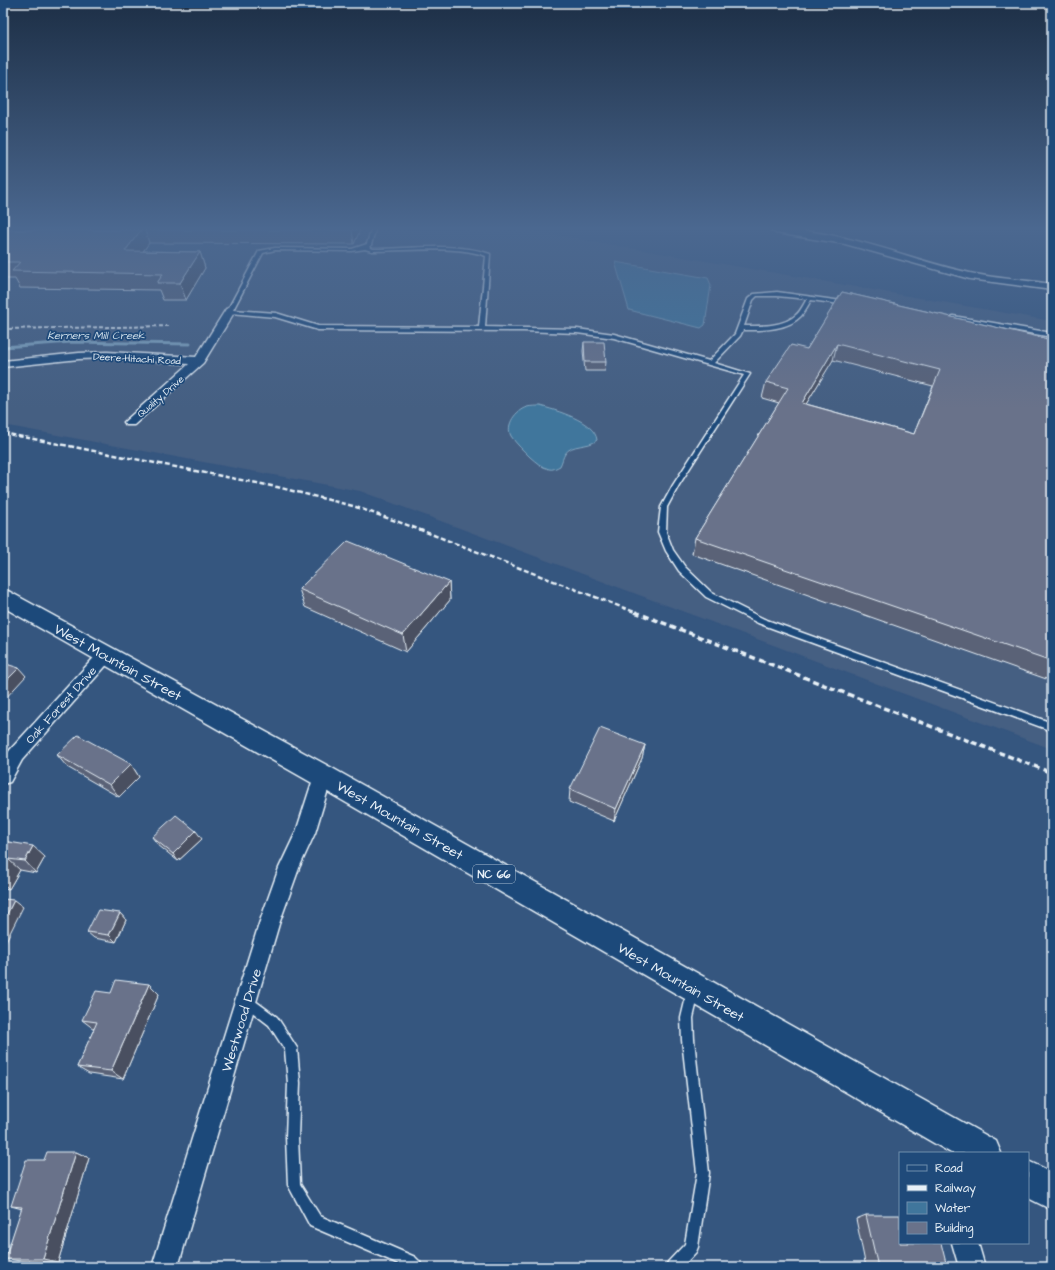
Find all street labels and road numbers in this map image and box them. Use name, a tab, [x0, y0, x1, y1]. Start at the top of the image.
street label: Deere-Hitachi Road	[93, 350, 181, 368]
street label: Quality Drive	[134, 372, 188, 422]
street label: West Mountain Street	[50, 619, 185, 707]
street label: Oak Forest Drive	[22, 662, 101, 748]
street label: West Mountain Street	[332, 776, 467, 866]
road number: NC 66	[473, 865, 515, 883]
street label: West Mountain Street	[613, 938, 748, 1028]
street label: Westwood Drive	[217, 966, 267, 1074]

